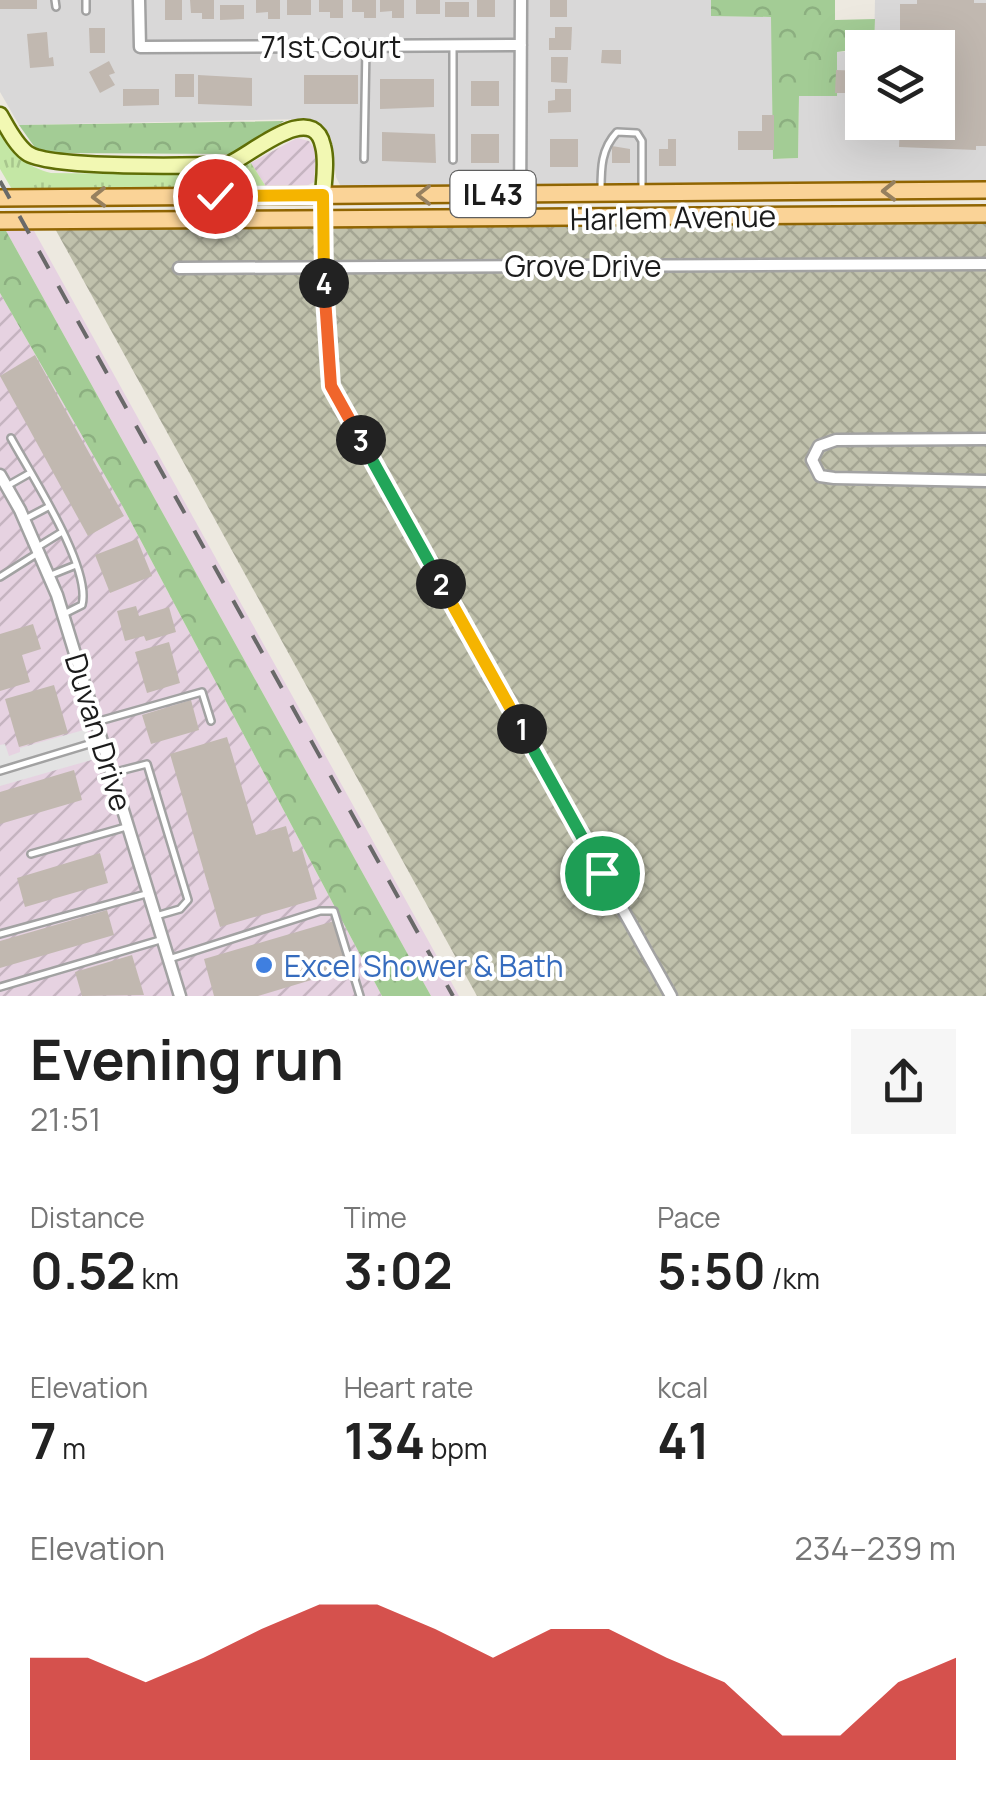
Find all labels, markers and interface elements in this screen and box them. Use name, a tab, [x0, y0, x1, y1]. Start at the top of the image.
street label: 71st Court	[261, 26, 401, 67]
map controls	[845, 30, 955, 140]
button: layers	[845, 30, 955, 140]
pin	[173, 154, 258, 239]
icon: check	[188, 169, 243, 224]
road number: IL 43	[450, 171, 536, 217]
one-way arrow	[880, 180, 896, 202]
one-way arrow	[415, 184, 431, 205]
one-way arrow	[90, 186, 106, 208]
street label: Harlem Avenue	[570, 195, 776, 239]
street label: Grove Drive	[504, 245, 662, 286]
pin: 4	[299, 258, 349, 308]
text: 4	[315, 264, 333, 302]
pin: 3	[336, 415, 386, 465]
text: 3	[353, 421, 369, 459]
pin: 2	[416, 559, 466, 609]
text: 2	[433, 565, 449, 603]
street label: Duvan Drive	[56, 648, 142, 816]
pin: 1	[497, 704, 547, 754]
text: 1	[516, 710, 528, 748]
pin	[560, 831, 645, 916]
icon: arrive	[575, 846, 630, 901]
place label: Excel Shower & Bath	[284, 945, 564, 986]
marker: Excel Shower & Bath	[253, 954, 275, 976]
text: Evening run	[30, 1021, 344, 1097]
button: share	[851, 1029, 956, 1134]
text: 21:51	[30, 1097, 101, 1141]
text: Distance	[30, 1198, 145, 1236]
text: Time	[344, 1198, 407, 1236]
text: Pace	[657, 1198, 721, 1236]
text: 0.52	[30, 1236, 136, 1304]
text: 3:02	[344, 1236, 453, 1304]
text: 5:50	[657, 1236, 766, 1304]
text: km	[136, 1259, 179, 1297]
text: /km	[766, 1259, 820, 1297]
text: Elevation	[30, 1368, 148, 1406]
text: Heart rate	[344, 1368, 473, 1406]
text: kcal	[657, 1368, 708, 1406]
text: 7	[30, 1406, 57, 1474]
text: 134	[344, 1406, 425, 1474]
text: 41	[657, 1406, 710, 1474]
text: m	[57, 1429, 86, 1467]
text: bpm	[425, 1429, 488, 1467]
text: Elevation	[30, 1526, 165, 1570]
text: 234–239 m	[795, 1526, 956, 1570]

